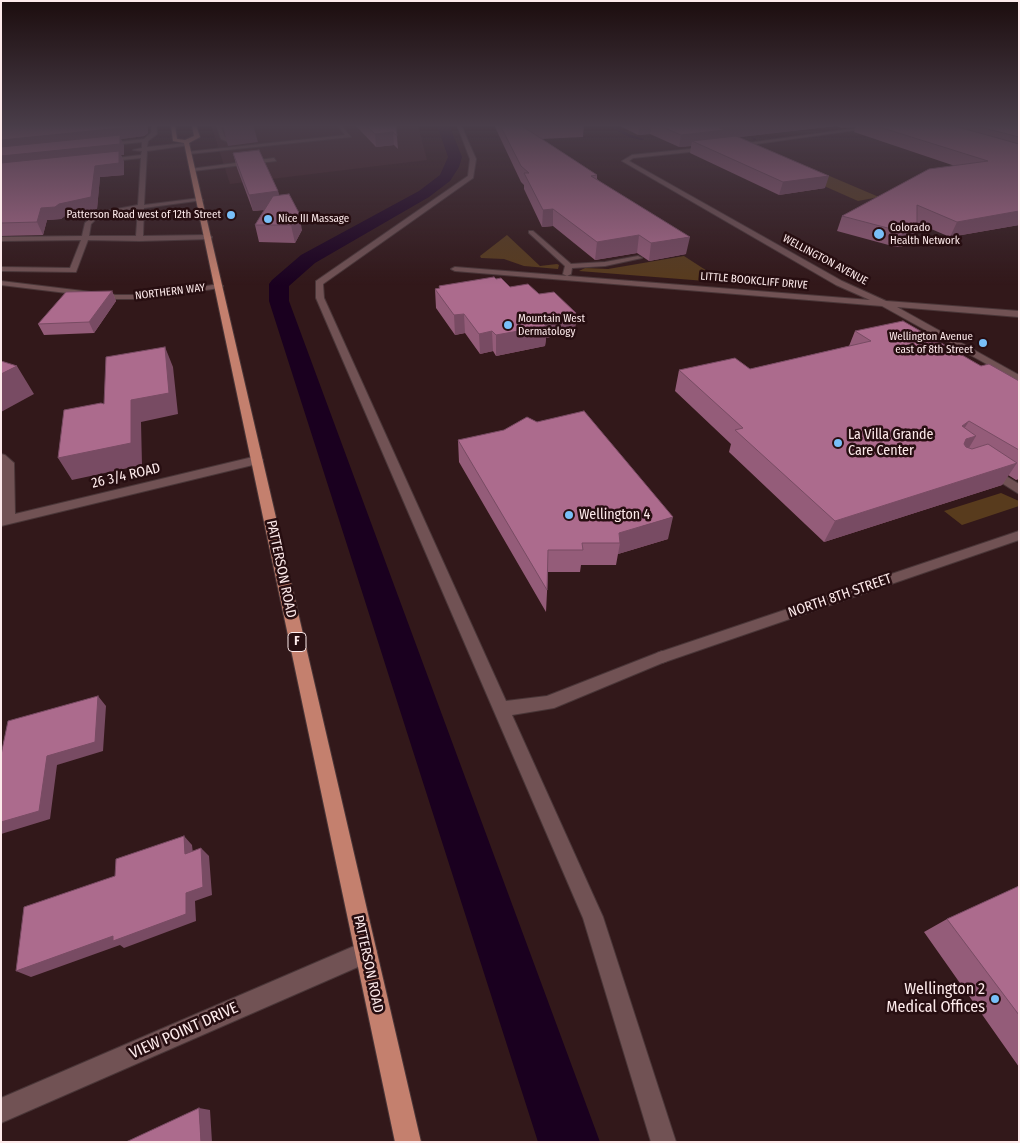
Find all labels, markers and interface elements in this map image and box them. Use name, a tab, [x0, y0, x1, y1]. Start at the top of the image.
place label: Patterson Road west of 12th Street	[67, 208, 221, 222]
marker: Patterson Road west of 12th Street	[225, 209, 237, 221]
place label: Nice III Massage	[278, 212, 349, 226]
marker: Nice III Massage	[262, 213, 274, 225]
place label: Colorado Health Network	[890, 221, 960, 247]
marker: Colorado Health Network	[872, 227, 886, 241]
street label: WELLINGTON AVENUE	[780, 232, 870, 288]
street label: LITTLE BOOKCLIFF DRIVE	[700, 270, 808, 292]
street label: NORTHERN WAY	[134, 281, 206, 303]
place label: Mountain West Dermatology	[518, 312, 585, 338]
marker: Mountain West Dermatology	[502, 319, 514, 331]
place label: Wellington Avenue east of 8th Street	[889, 330, 973, 356]
marker: Wellington Avenue east of 8th Street	[977, 337, 989, 349]
place label: La Villa Grande Care Center	[848, 427, 934, 460]
marker: La Villa Grande Care Center	[832, 437, 844, 449]
street label: 26 3/4 ROAD	[90, 460, 162, 492]
place label: Wellington 4	[579, 507, 650, 523]
marker: Wellington 4	[563, 509, 575, 521]
street label: PATTERSON ROAD	[262, 519, 300, 619]
street label: NORTH 8TH STREET	[786, 570, 894, 622]
road number: F	[288, 632, 306, 652]
street label: PATTERSON ROAD	[349, 914, 387, 1014]
place label: Wellington 2 Medical Offices	[886, 980, 985, 1018]
marker: Wellington 2 Medical Offices	[989, 993, 1001, 1005]
street label: VIEW POINT DRIVE	[127, 998, 241, 1064]

